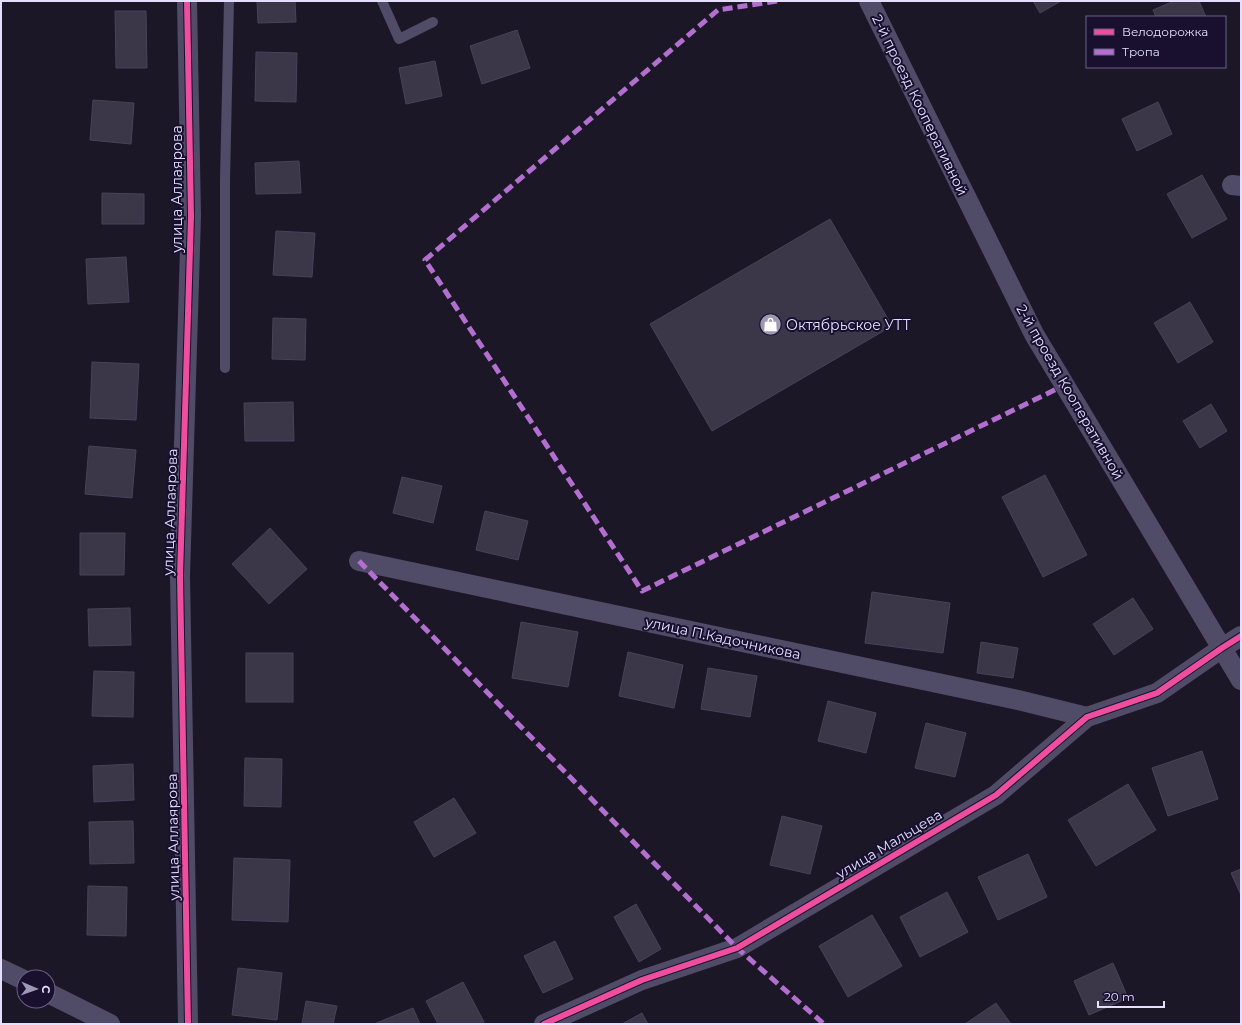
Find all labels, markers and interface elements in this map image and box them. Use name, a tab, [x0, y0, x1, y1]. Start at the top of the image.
street label: 2-й проезд Кооперативной	[868, 12, 972, 198]
legend	[1086, 16, 1226, 68]
text: Велодорожка	[1122, 24, 1208, 39]
text: Тропа	[1122, 44, 1160, 59]
street label: улица Аллаярова	[168, 125, 186, 254]
street label: 2-й проезд Кооперативной	[1012, 301, 1128, 483]
shop icon: Октябрьское УТТ	[758, 312, 784, 338]
place label: Октябрьское УТТ	[786, 316, 911, 334]
street label: улица Аллаярова	[159, 448, 181, 577]
street label: улица П.Кадочникова	[643, 612, 802, 663]
street label: улица Аллаярова	[163, 773, 183, 902]
street label: улица Мальцева	[832, 805, 945, 883]
north arrow	[16, 969, 56, 1009]
scale bar	[1098, 983, 1164, 1009]
text: С	[39, 985, 53, 994]
text: 20 m	[1104, 989, 1135, 1004]

